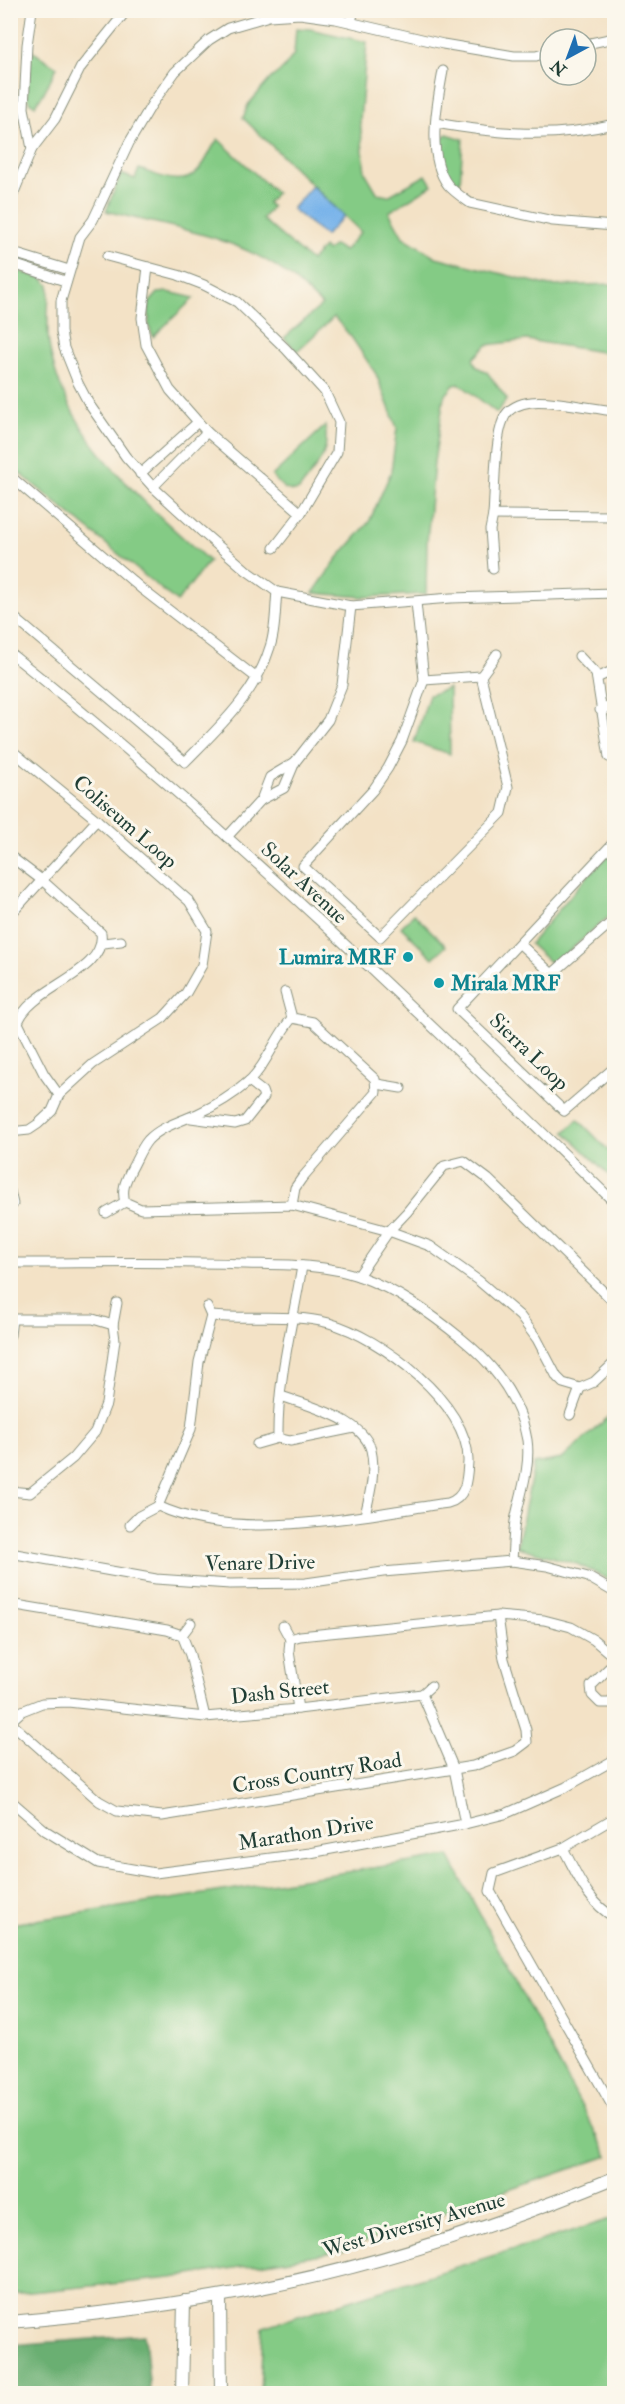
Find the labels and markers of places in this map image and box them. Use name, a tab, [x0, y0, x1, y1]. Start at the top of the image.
place label: Lumira MRF	[279, 944, 396, 971]
marker: Lumira MRF	[401, 950, 415, 964]
place label: Mirala MRF	[450, 970, 560, 997]
marker: Mirala MRF	[432, 976, 446, 990]

